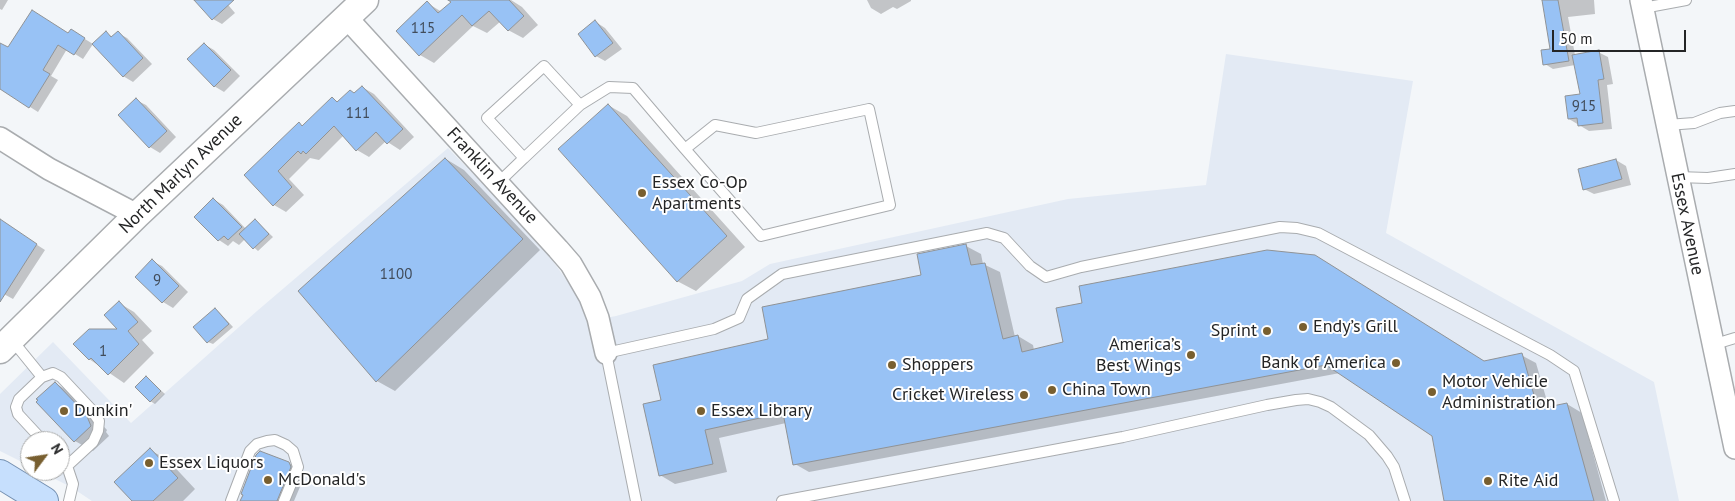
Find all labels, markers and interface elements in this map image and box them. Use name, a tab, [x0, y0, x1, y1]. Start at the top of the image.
house number: 115	[411, 20, 435, 38]
scale bar	[1555, 20, 1689, 52]
text: 50 m	[1560, 29, 1593, 48]
house number: 915	[1572, 98, 1596, 116]
house number: 111	[346, 105, 370, 123]
street label: North Marlyn Avenue	[115, 110, 247, 238]
street label: Franklin Avenue	[442, 123, 542, 229]
street label: Essex Avenue	[1666, 171, 1708, 277]
place label: Essex Co-Op Apartments	[652, 172, 747, 214]
marker: Essex Co-Op Apartments	[636, 187, 648, 199]
house number: 1100	[380, 266, 412, 284]
house number: 9	[153, 272, 161, 290]
place label: Endy’s Grill	[1313, 316, 1398, 338]
place label: Sprint	[1211, 320, 1257, 342]
marker: Endy’s Grill	[1297, 321, 1309, 333]
marker: Sprint	[1261, 325, 1273, 337]
place label: America’s Best Wings	[1096, 334, 1181, 376]
house number: 1	[99, 343, 107, 361]
marker: America’s Best Wings	[1185, 349, 1197, 361]
place label: Bank of America	[1261, 352, 1386, 374]
place label: Shoppers	[902, 354, 973, 376]
marker: Bank of America	[1390, 357, 1402, 369]
marker: Shoppers	[886, 359, 898, 371]
place label: Motor Vehicle Administration	[1442, 371, 1555, 414]
place label: China Town	[1062, 379, 1151, 401]
place label: Cricket Wireless	[892, 384, 1014, 406]
marker: China Town	[1046, 384, 1058, 396]
marker: Motor Vehicle Administration	[1426, 386, 1438, 398]
marker: Cricket Wireless	[1018, 389, 1030, 401]
place label: Dunkin'	[74, 400, 133, 422]
place label: Essex Library	[711, 400, 812, 422]
marker: Dunkin'	[58, 405, 70, 417]
marker: Essex Library	[695, 405, 707, 417]
north arrow	[20, 431, 70, 481]
text: N	[47, 440, 67, 457]
place label: Essex Liquors	[159, 452, 263, 474]
marker: Essex Liquors	[143, 457, 155, 469]
place label: McDonald's	[278, 469, 366, 491]
place label: Rite Aid	[1498, 470, 1558, 492]
marker: McDonald's	[262, 474, 274, 486]
marker: Rite Aid	[1482, 475, 1494, 487]

